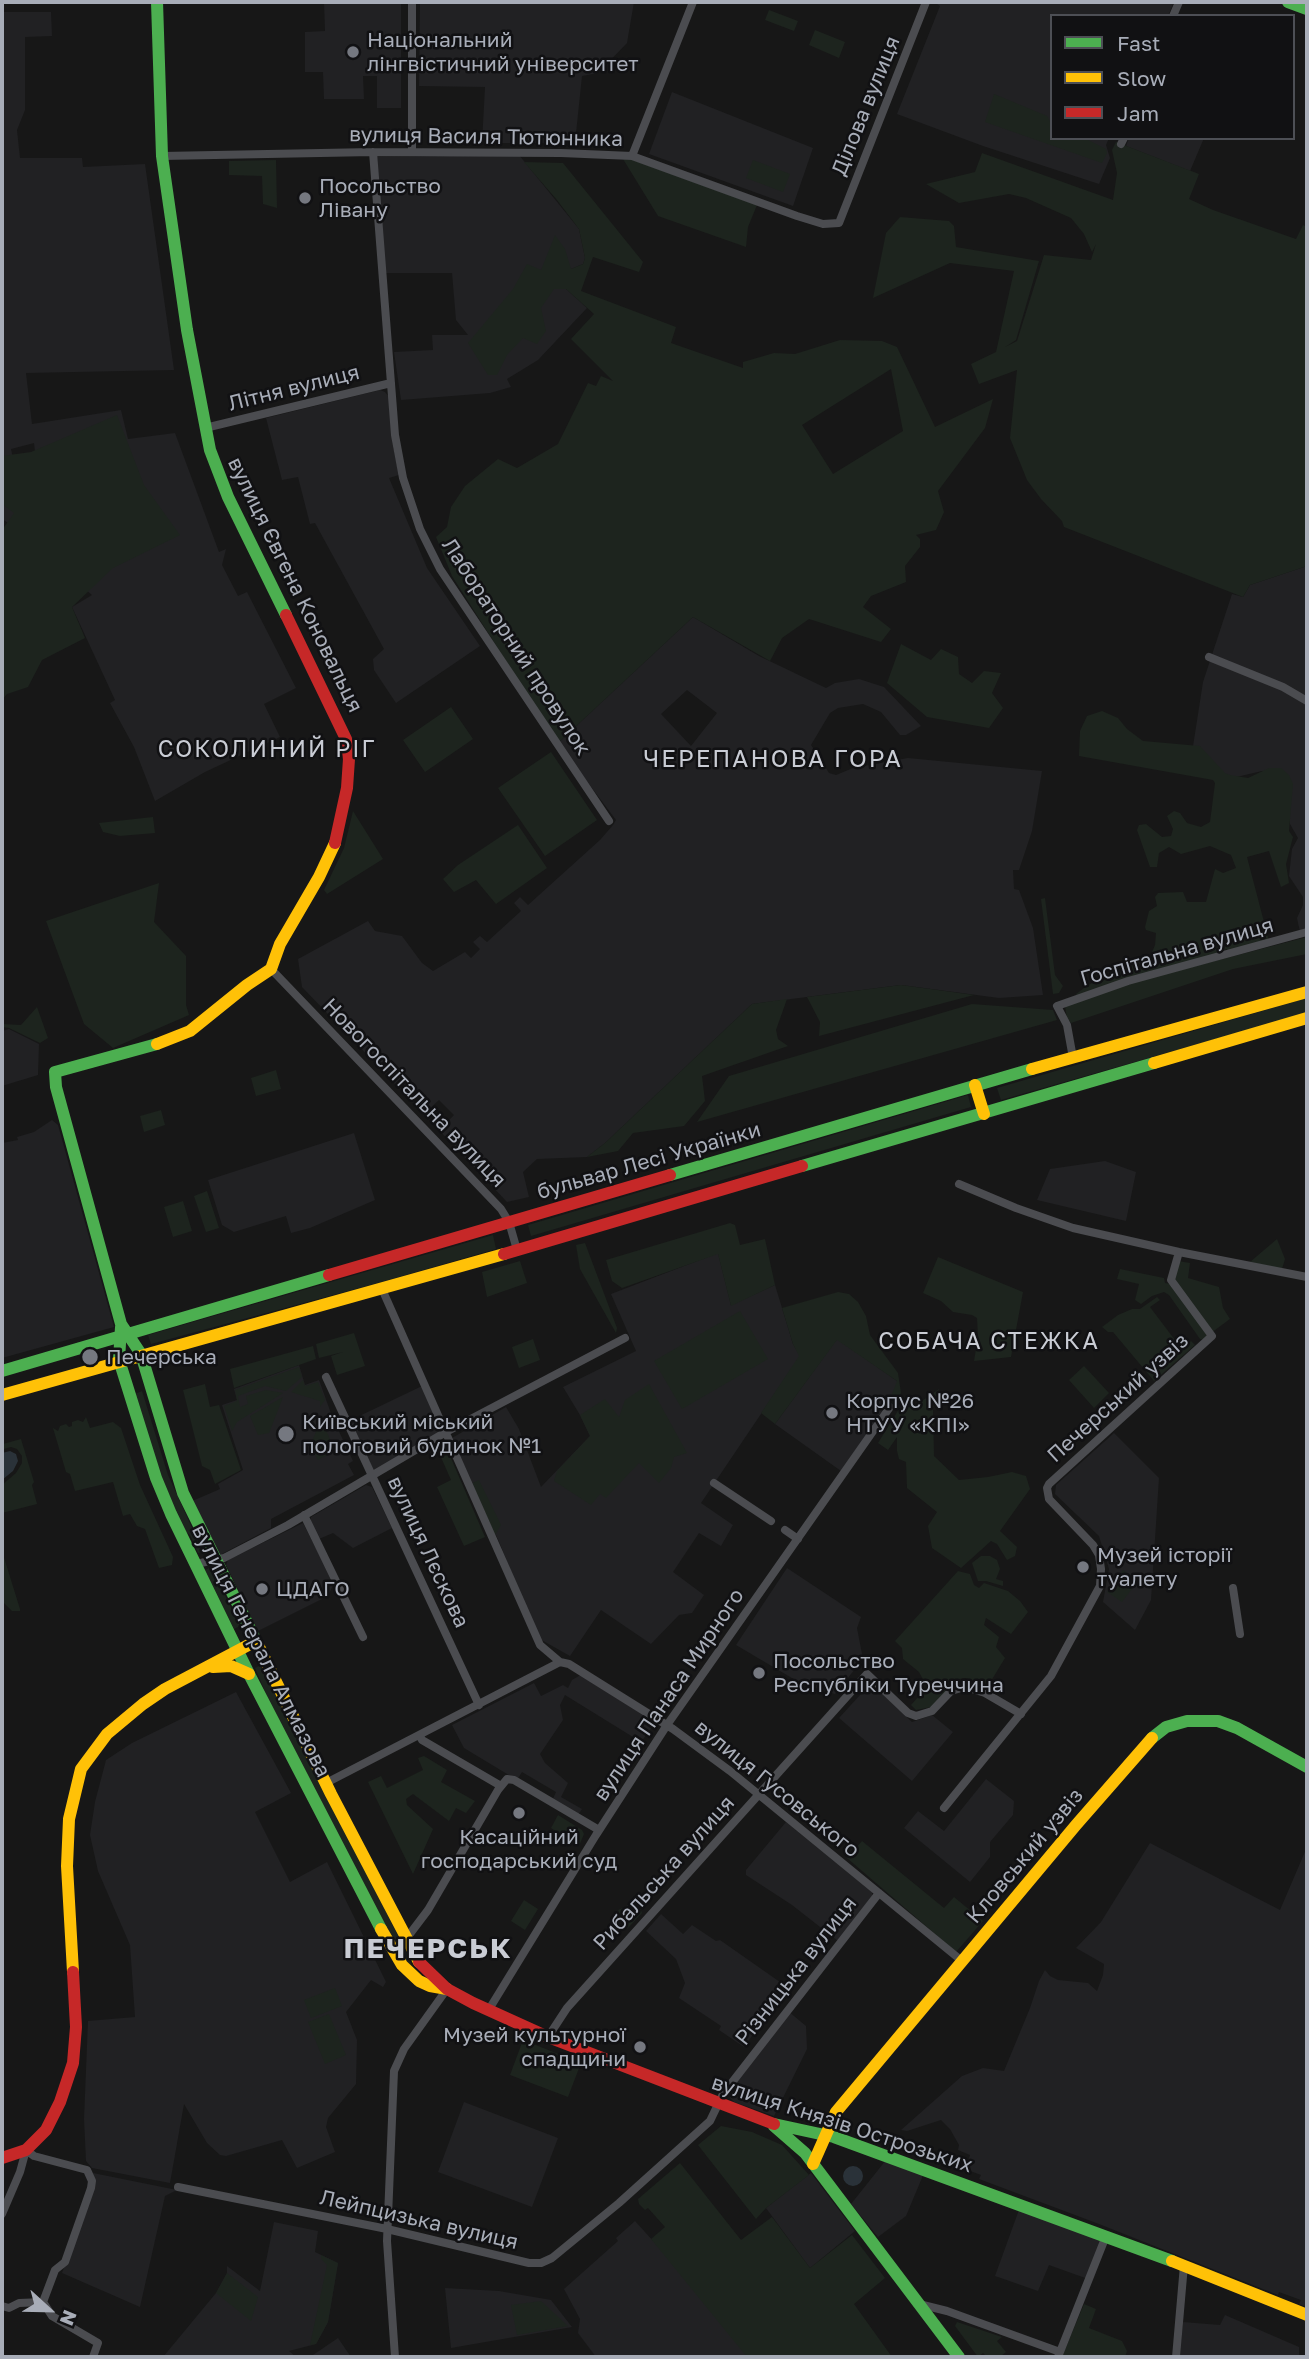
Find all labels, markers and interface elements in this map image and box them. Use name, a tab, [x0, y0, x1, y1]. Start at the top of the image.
legend	[1050, 14, 1295, 140]
place label: Національний лінгвістичний університет	[367, 27, 639, 77]
text: Fast	[1117, 30, 1160, 56]
street label: Ділова вулиця	[827, 33, 905, 179]
marker: Національний лінгвістичний університет	[345, 44, 361, 60]
text: Slow	[1117, 65, 1166, 91]
text: Jam	[1117, 100, 1159, 126]
street label: вулиця Василя Тютюнника	[349, 122, 623, 152]
place label: Посольство Лівану	[319, 173, 441, 223]
marker: Посольство Лівану	[297, 190, 313, 206]
street label: Літня вулиця	[226, 360, 362, 416]
street label: вулиця Євгена Коновальця	[222, 453, 368, 717]
street label: Лабораторний провулок	[436, 534, 596, 760]
district label: СОКОЛИНИЙ РІГ	[159, 736, 375, 764]
district label: ЧЕРЕПАНОВА ГОРА	[645, 745, 901, 773]
street label: Госпітальна вулиця	[1078, 912, 1276, 992]
street label: Новогоспітальна вулиця	[317, 993, 511, 1193]
street label: бульвар Лесі Українки	[534, 1117, 764, 1205]
district label: СОБАЧА СТЕЖКА	[880, 1328, 1098, 1356]
street label: Печерський узвіз	[1042, 1328, 1194, 1468]
place label: Печерська	[106, 1344, 217, 1370]
marker: Печерська	[80, 1347, 100, 1367]
place label: Корпус №26 НТУУ «КПІ»	[846, 1388, 974, 1438]
marker: Корпус №26 НТУУ «КПІ»	[824, 1405, 840, 1421]
place label: Київський міський пологовий будинок №1	[302, 1409, 541, 1459]
marker: Київський міський пологовий будинок №1	[276, 1424, 296, 1444]
street label: вулиця Лєскова	[382, 1472, 474, 1632]
street label: вулиця Генерала Алмазова	[186, 1520, 336, 1782]
place label: Музей історії туалету	[1097, 1542, 1232, 1592]
marker: Музей історії туалету	[1075, 1559, 1091, 1575]
place label: ЦДАГО	[276, 1576, 350, 1602]
marker: ЦДАГО	[254, 1581, 270, 1597]
street label: вулиця Панаса Мирного	[589, 1584, 749, 1806]
place label: Посольство Республіки Туреччина	[773, 1648, 1004, 1698]
marker: Посольство Республіки Туреччина	[751, 1665, 767, 1681]
street label: вулиця Гусовського	[690, 1715, 864, 1863]
street label: Кловський узвіз	[961, 1783, 1089, 1929]
street label: Рибальська вулиця	[588, 1791, 740, 1955]
marker: Касаційний господарський суд	[511, 1805, 527, 1821]
place label: Касаційний господарський суд	[421, 1824, 617, 1874]
street label: Різницька вулиця	[730, 1891, 862, 2051]
district label: ПЕЧЕРСЬК	[344, 1932, 512, 1966]
place label: Музей культурної спадщини	[443, 2022, 626, 2072]
marker: Музей культурної спадщини	[632, 2039, 648, 2055]
street label: вулиця Князів Острозьких	[708, 2070, 976, 2178]
street label: Лейпцизька вулиця	[317, 2185, 521, 2255]
north arrow	[14, 2275, 84, 2345]
text: N	[56, 2307, 82, 2329]

